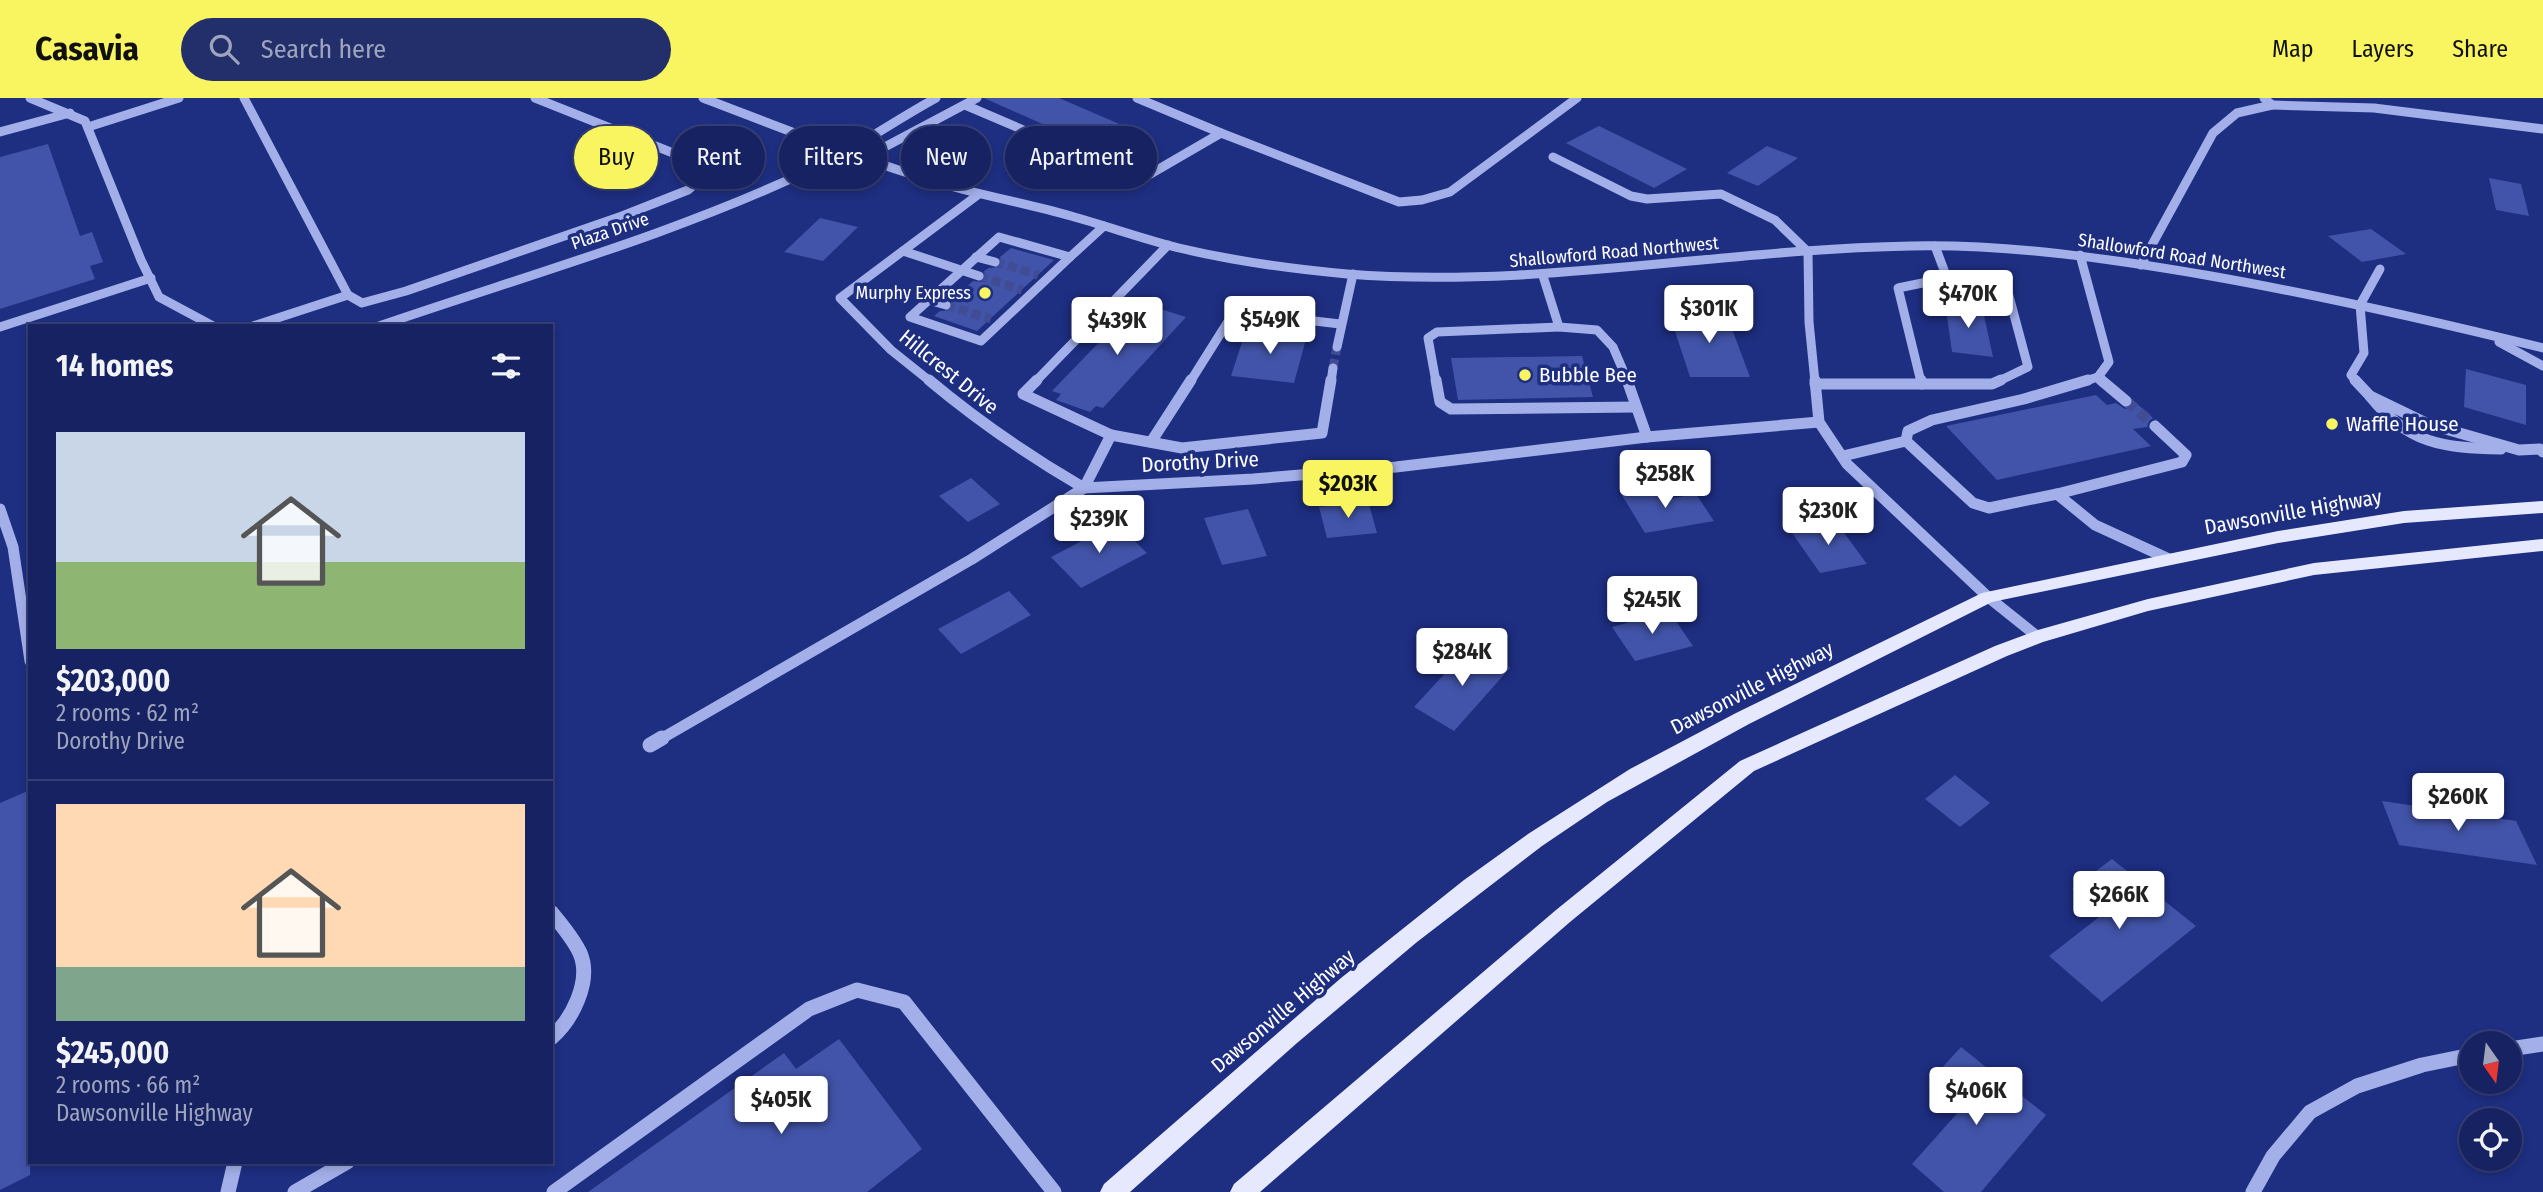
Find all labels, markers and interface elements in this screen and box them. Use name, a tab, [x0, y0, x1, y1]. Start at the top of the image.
search box	[181, 18, 671, 81]
text: Casavia	[35, 29, 139, 69]
icon: search	[205, 30, 243, 68]
text: Search here	[261, 34, 386, 65]
text: Map	[2272, 35, 2314, 63]
text: Layers	[2352, 35, 2414, 63]
text: Share	[2452, 35, 2508, 63]
chip: Buy	[574, 126, 658, 189]
chip: Rent	[672, 126, 765, 189]
chip: Filters	[779, 126, 887, 189]
chip: New	[901, 126, 991, 189]
chip: Apartment	[1005, 126, 1157, 189]
street label: Plaza Drive	[568, 207, 652, 255]
street label: Shallowford Road Northwest	[2077, 229, 2288, 283]
street label: Shallowford Road Northwest	[1508, 232, 1720, 272]
pin: $470K	[1919, 271, 2017, 330]
text: $470K	[1939, 279, 1997, 307]
place label: Murphy Express	[856, 282, 971, 304]
marker: Murphy Express	[977, 285, 993, 301]
pin: $301K	[1660, 286, 1758, 345]
text: $301K	[1680, 294, 1738, 322]
pin: $549K	[1221, 296, 1319, 356]
pin: $439K	[1068, 298, 1166, 357]
text: $549K	[1240, 305, 1300, 333]
text: $439K	[1088, 306, 1146, 334]
street label: Hillcrest Drive	[894, 324, 1004, 420]
icon: filters	[487, 347, 525, 385]
text: 14 homes	[56, 348, 173, 384]
place label: Bubble Bee	[1539, 362, 1637, 388]
marker: Bubble Bee	[1517, 367, 1533, 383]
place label: Waffle House	[2346, 411, 2459, 437]
marker: Waffle House	[2324, 416, 2340, 432]
street label: Dorothy Drive	[1141, 446, 1259, 478]
pin: $258K	[1616, 450, 1714, 510]
text: $258K	[1636, 459, 1694, 487]
pin: $203K	[1299, 460, 1397, 520]
text: $203K	[1319, 469, 1377, 497]
icon: home	[228, 478, 354, 604]
street label: Dawsonville Highway	[2202, 483, 2384, 540]
pin: $230K	[1779, 488, 1877, 547]
pin: $239K	[1050, 496, 1148, 555]
text: $230K	[1799, 496, 1857, 524]
text: $239K	[1070, 504, 1128, 532]
pin: $245K	[1603, 576, 1701, 636]
text: $245K	[1623, 585, 1681, 613]
pin: $284K	[1413, 628, 1511, 688]
street label: Dawsonville Highway	[1666, 635, 1838, 740]
text: $284K	[1432, 637, 1492, 665]
text: $203,000	[56, 663, 170, 699]
text: 2 rooms · 62 m²	[56, 699, 199, 727]
text: Dorothy Drive	[56, 727, 185, 755]
pin: $260K	[2409, 774, 2507, 833]
text: $260K	[2428, 782, 2488, 810]
icon: home	[228, 850, 354, 976]
pin: $266K	[2070, 872, 2168, 931]
text: $266K	[2089, 880, 2149, 908]
street label: Dawsonville Highway	[1206, 943, 1361, 1079]
north arrow	[2459, 1031, 2522, 1094]
map controls	[2459, 1031, 2522, 1171]
text: $245,000	[56, 1035, 169, 1071]
pin: $406K	[1927, 1068, 2025, 1127]
text: 2 rooms · 66 m²	[56, 1071, 200, 1099]
pin: $405K	[732, 1076, 830, 1136]
text: $406K	[1945, 1076, 2007, 1104]
text: $405K	[751, 1085, 811, 1113]
text: Dawsonville Highway	[56, 1099, 253, 1127]
button: locate	[2459, 1108, 2522, 1171]

